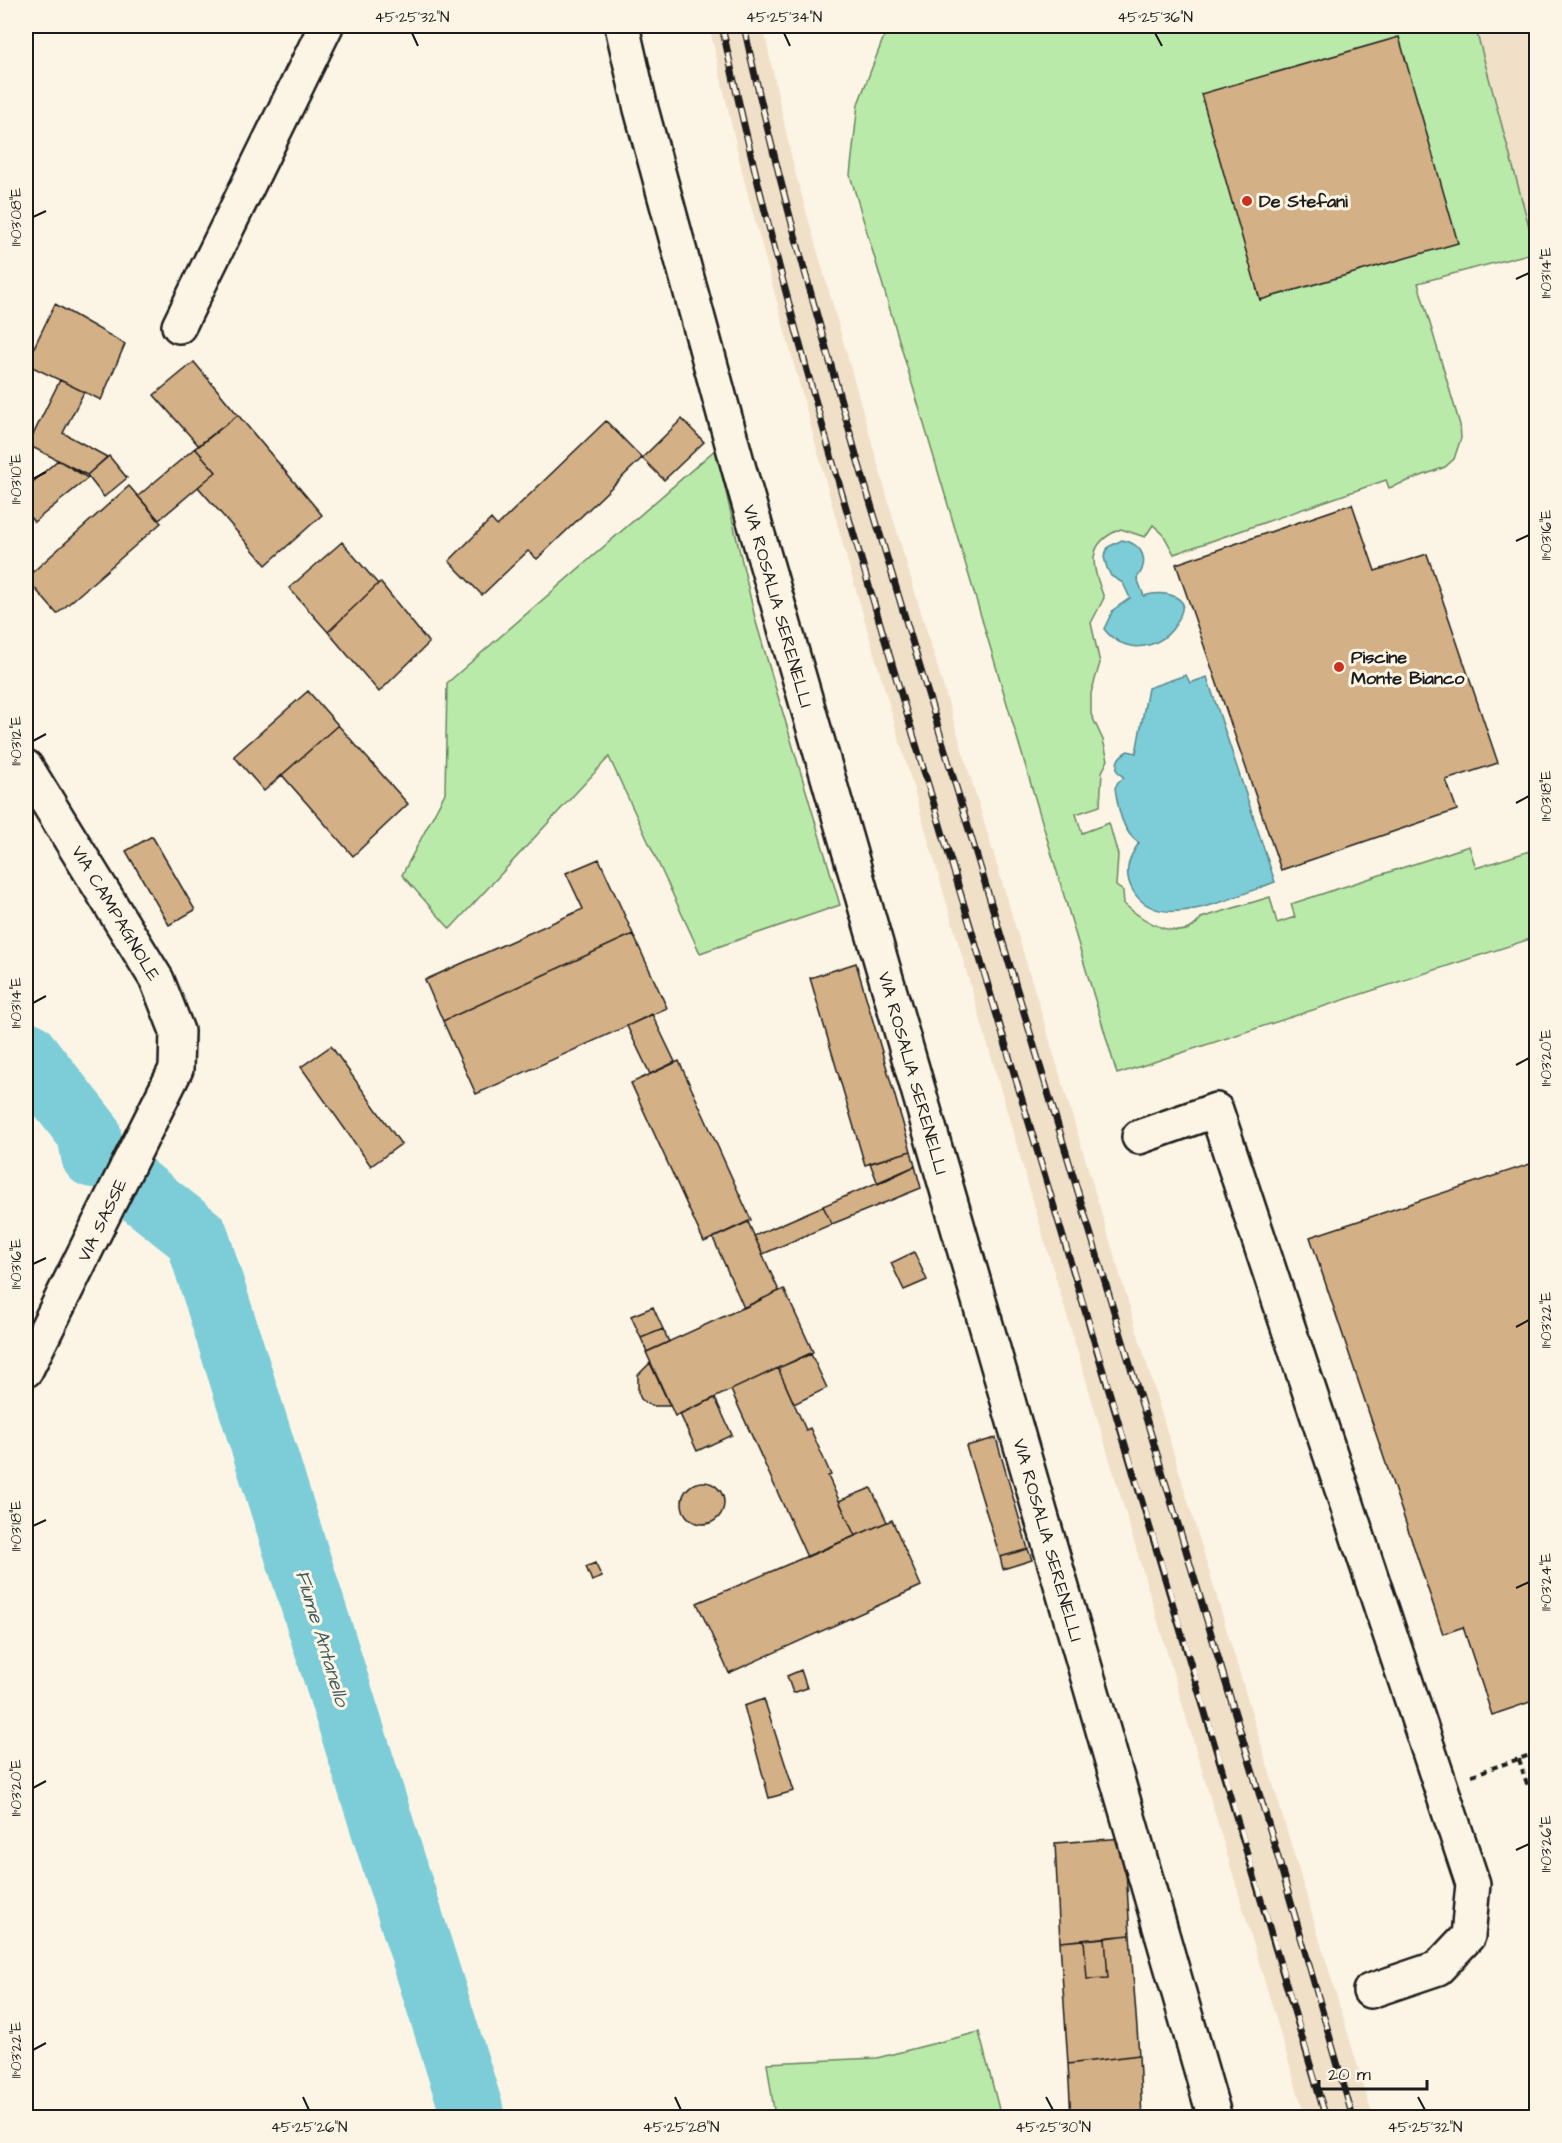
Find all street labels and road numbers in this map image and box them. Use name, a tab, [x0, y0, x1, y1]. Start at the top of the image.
street label: VIA ROSALIA SERENELLI	[737, 502, 818, 710]
street label: VIA CAMPAGNOLE	[65, 841, 166, 986]
street label: VIA ROSALIA SERENELLI	[872, 969, 953, 1177]
street label: VIA SASSE	[72, 1174, 133, 1266]
street label: VIA ROSALIA SERENELLI	[1007, 1436, 1088, 1644]

